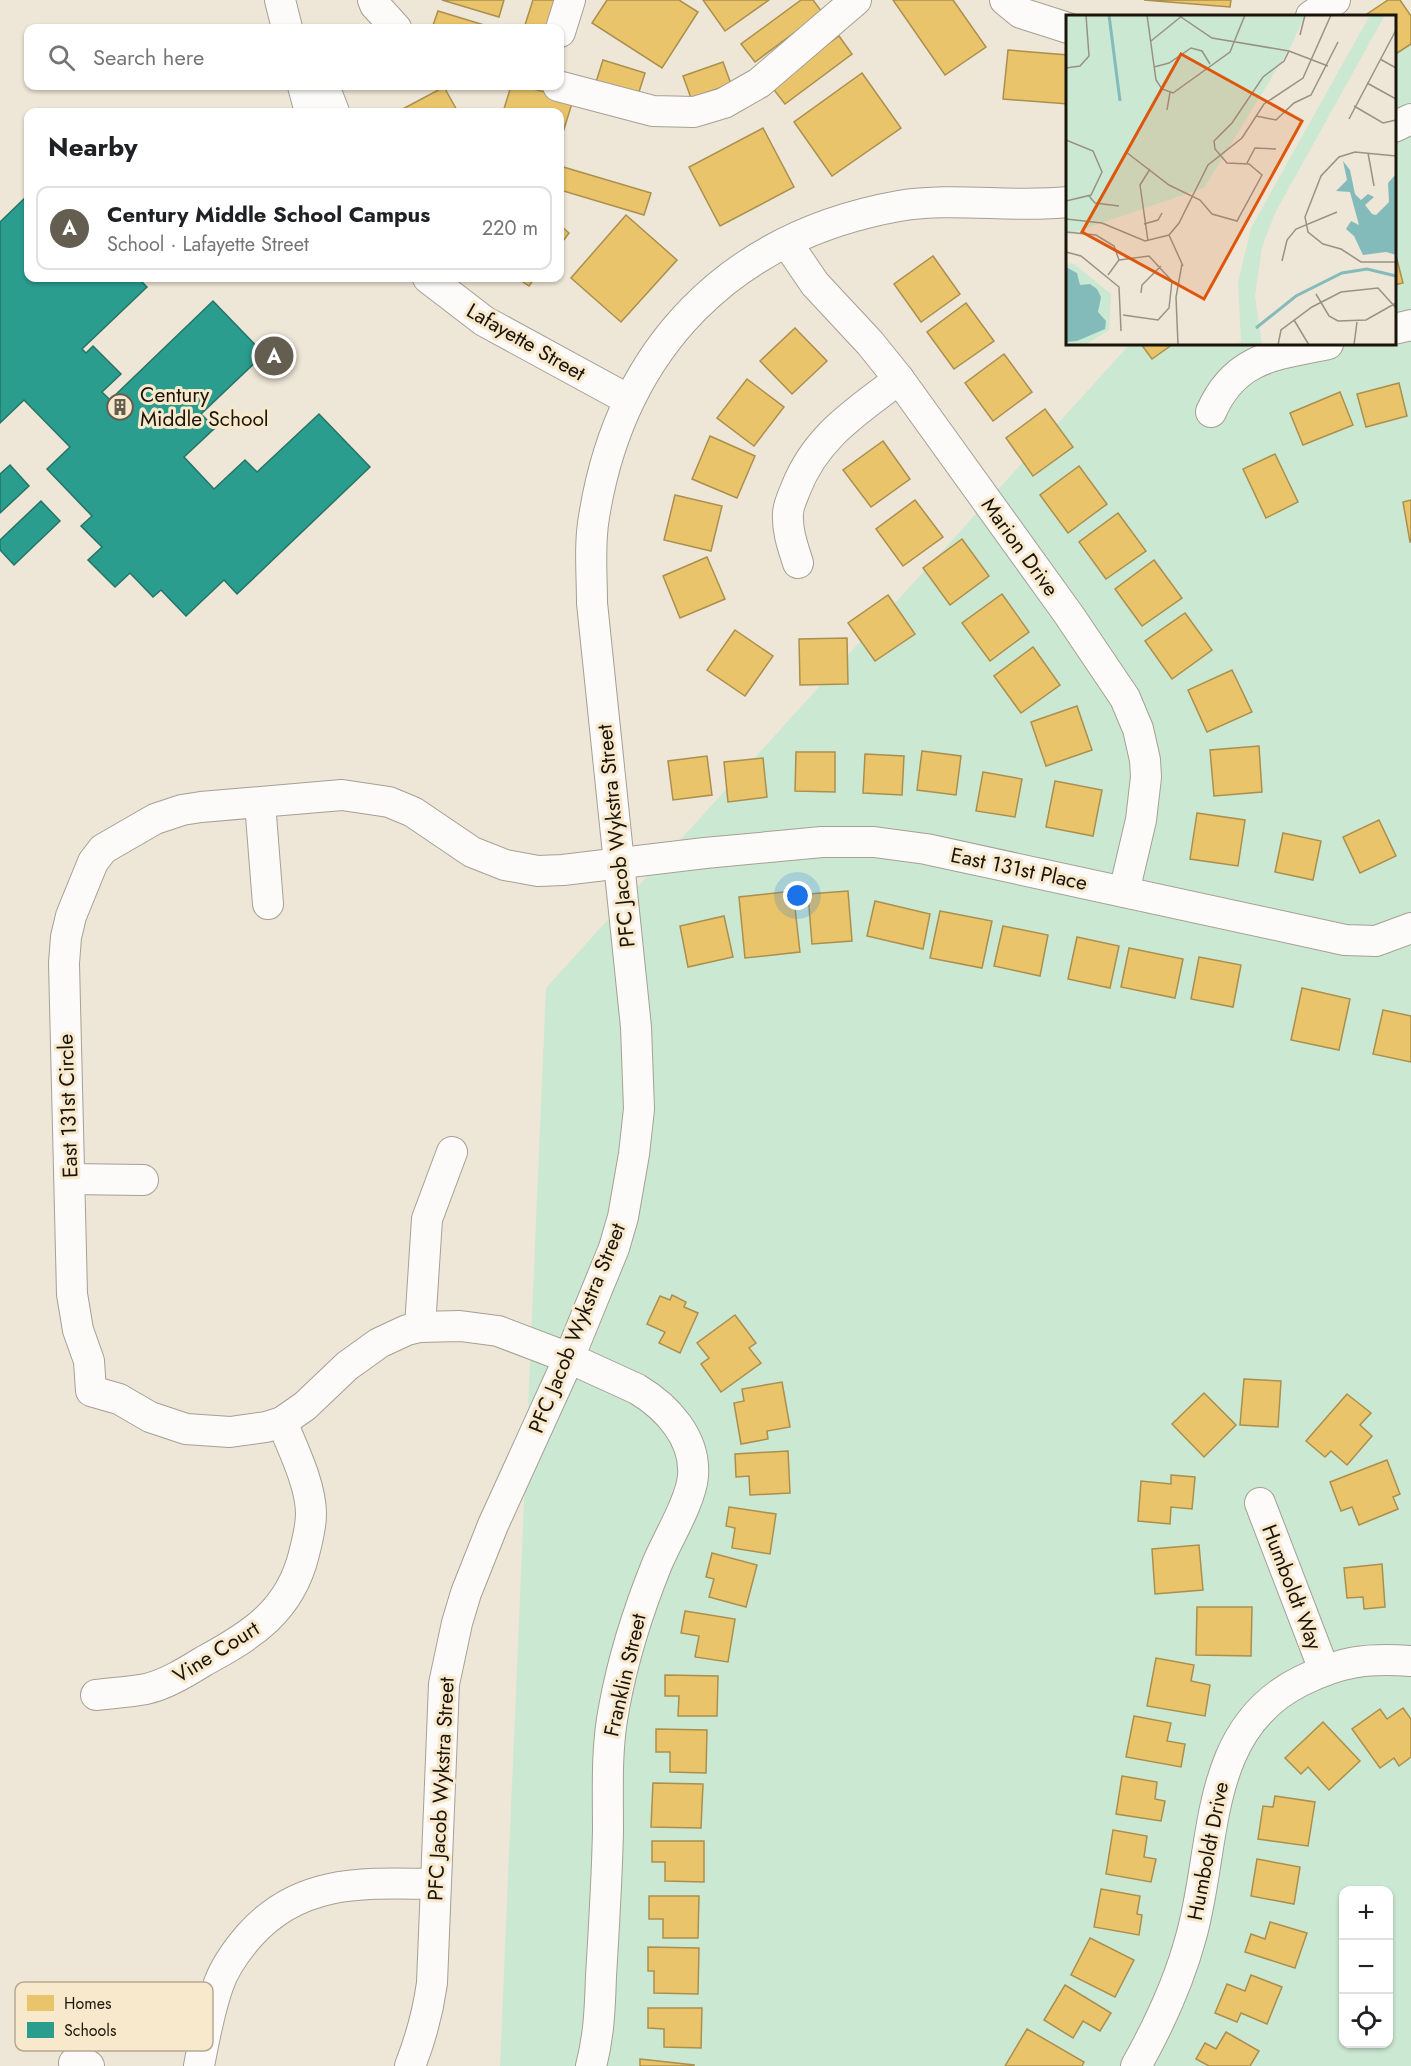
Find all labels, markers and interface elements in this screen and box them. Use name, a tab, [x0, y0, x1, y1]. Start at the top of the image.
inset map	[1066, 15, 1396, 345]
search box	[24, 24, 564, 90]
icon: search	[45, 41, 78, 74]
text: Search here	[93, 41, 204, 73]
text: Nearby	[48, 128, 137, 166]
text: Century Middle School Campus	[107, 198, 430, 230]
text: A	[62, 214, 77, 243]
text: 220 m	[482, 214, 538, 243]
text: School · Lafayette Street	[107, 230, 309, 259]
street label: Lafayette Street	[461, 296, 591, 388]
pin: A	[254, 334, 294, 378]
place label: Century Middle School	[140, 380, 269, 434]
building icon: Century Middle School	[105, 392, 135, 422]
street label: Marion Drive	[974, 492, 1066, 603]
street label: PFC Jacob Wykstra Street	[589, 723, 643, 949]
street label: East 131st Place	[948, 840, 1090, 898]
your location	[783, 881, 812, 910]
street label: East 131st Circle	[50, 1033, 86, 1179]
street label: PFC Jacob Wykstra Street	[521, 1218, 633, 1438]
street label: Humboldt Way	[1254, 1520, 1330, 1655]
street label: Franklin Street	[596, 1611, 654, 1739]
street label: Vine Court	[167, 1614, 265, 1690]
street label: PFC Jacob Wykstra Street	[420, 1676, 462, 1902]
street label: Humboldt Drive	[1180, 1779, 1236, 1923]
map controls	[1339, 1886, 1393, 2048]
button: +	[1339, 1886, 1393, 1940]
button: −	[1339, 1940, 1393, 1994]
legend	[15, 1982, 213, 2051]
text: Homes	[64, 1992, 111, 2015]
button: locate	[1339, 1994, 1393, 2048]
text: Schools	[64, 2019, 116, 2042]

